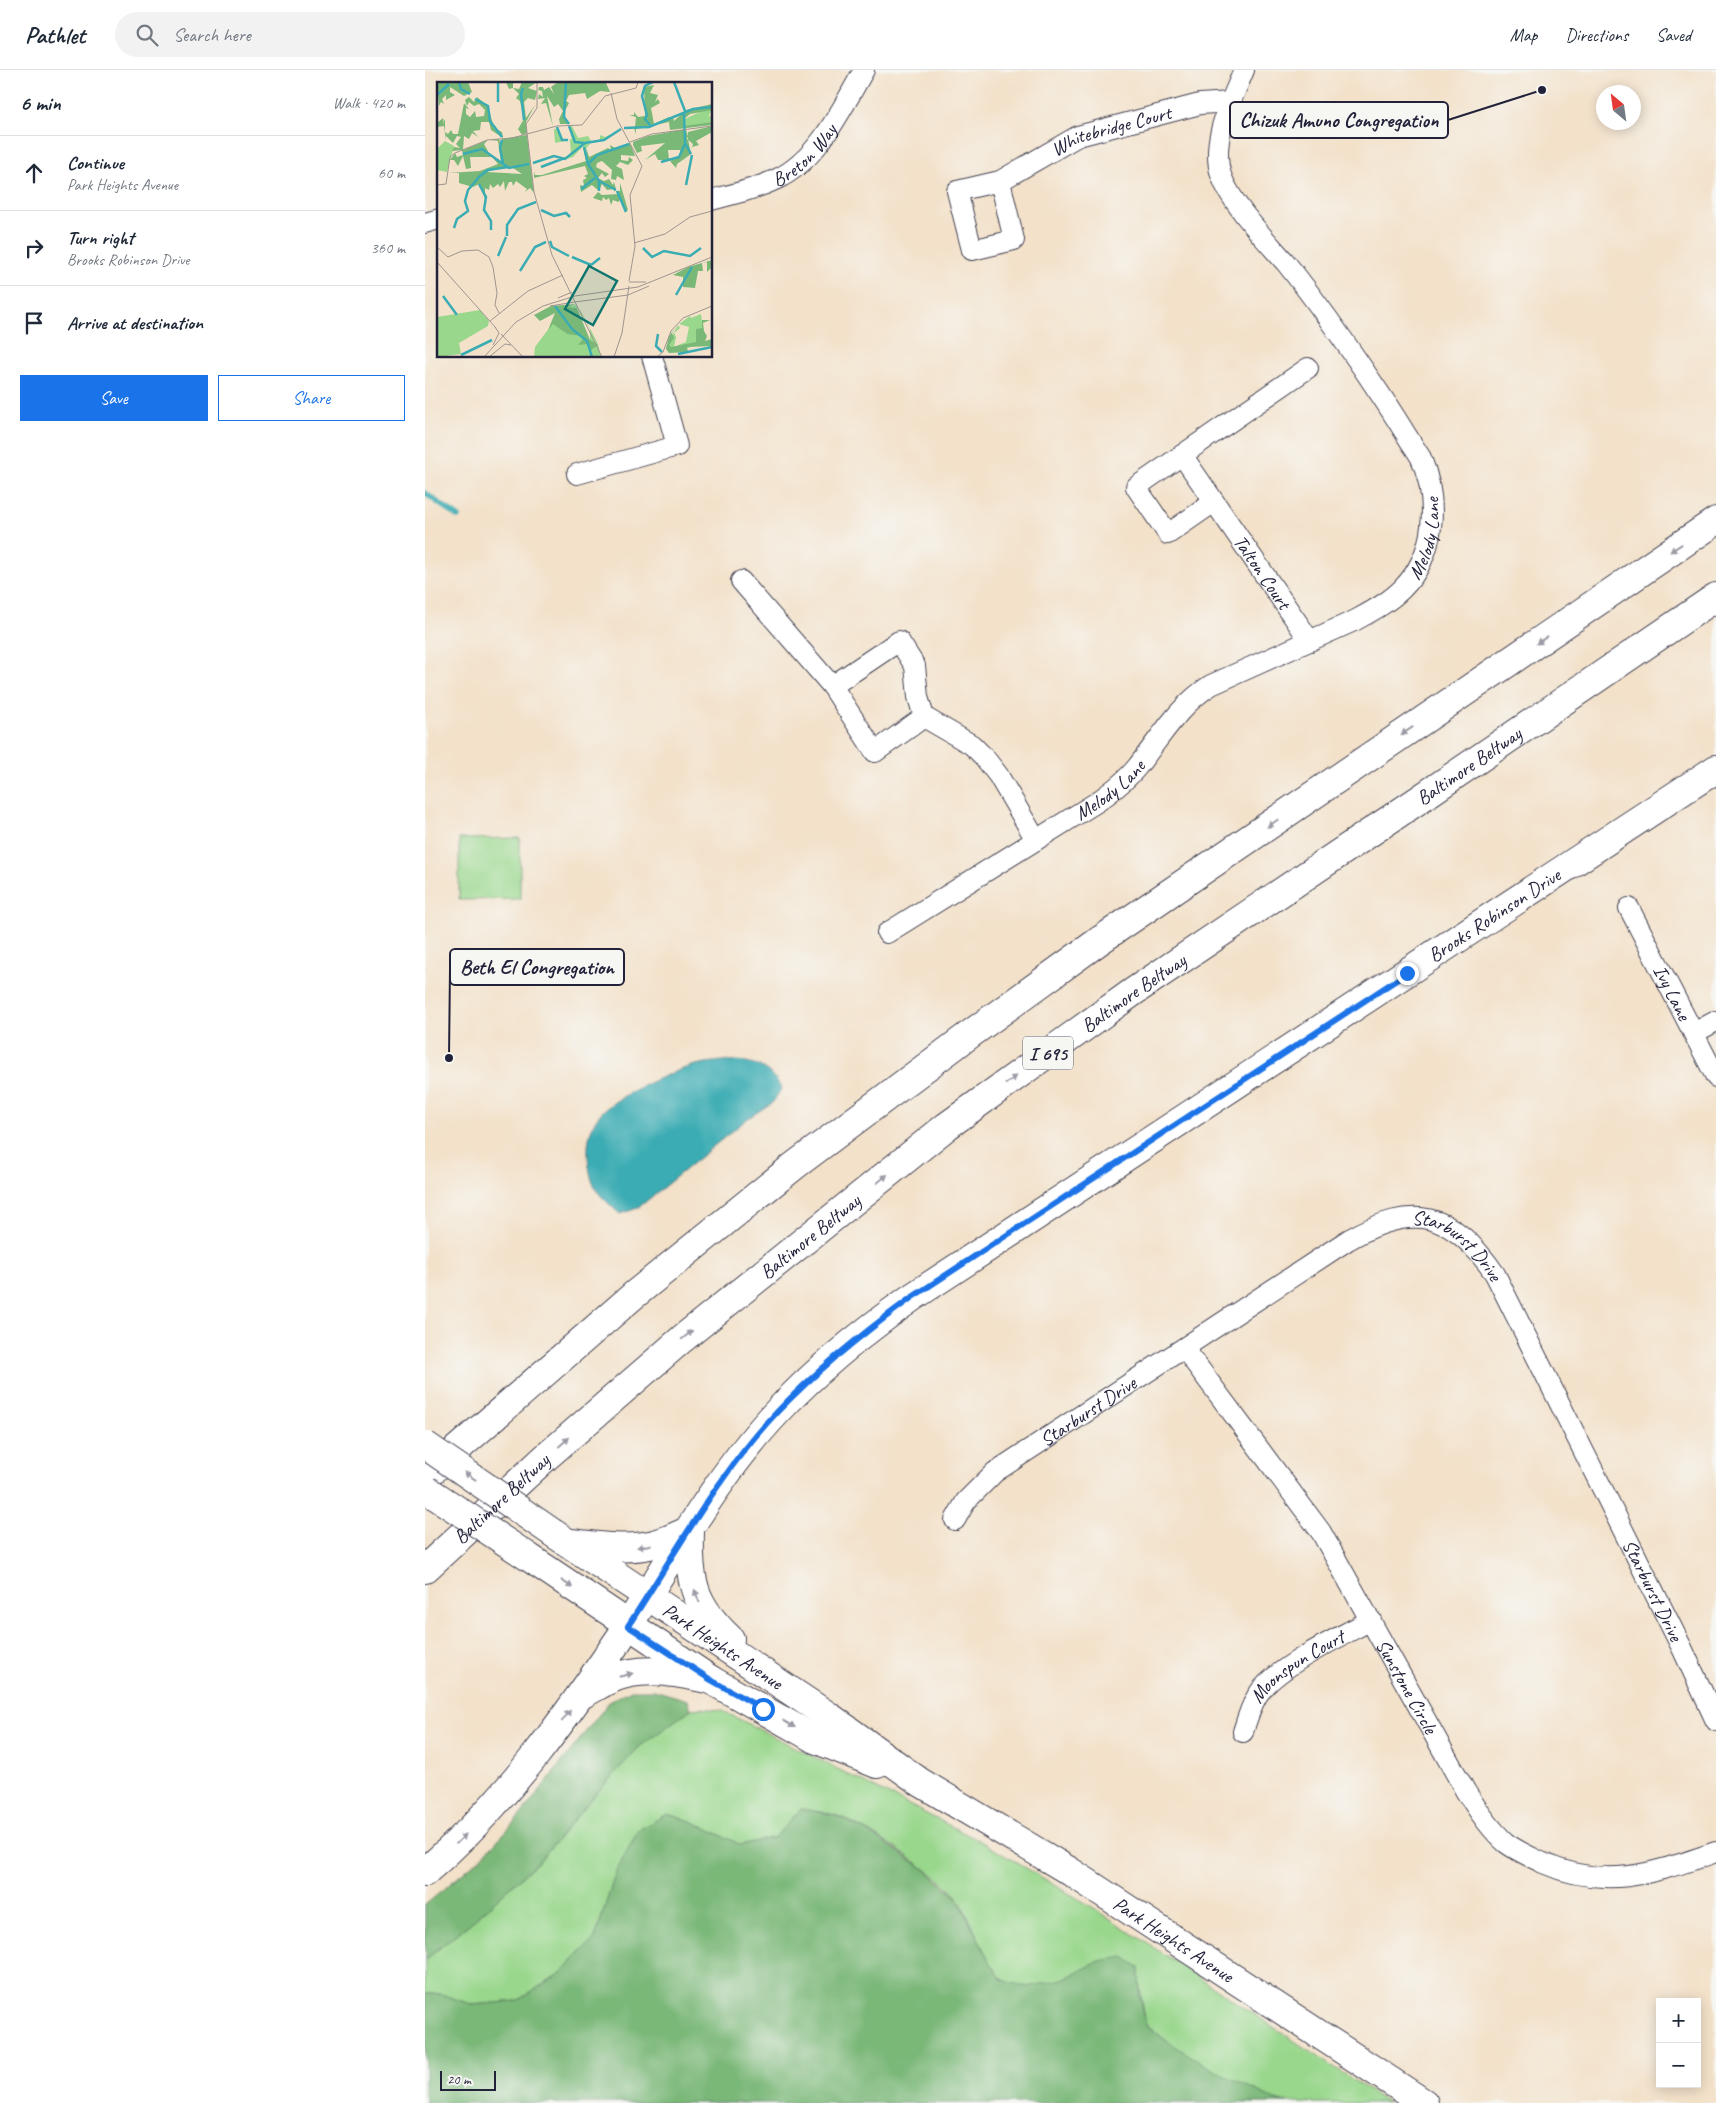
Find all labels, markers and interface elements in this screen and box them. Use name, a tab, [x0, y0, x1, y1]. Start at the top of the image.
search box	[115, 12, 465, 57]
text: Pathlet	[25, 20, 85, 50]
icon: search	[133, 21, 161, 49]
text: Search here	[173, 23, 251, 47]
text: Map	[1510, 24, 1537, 46]
text: Directions	[1565, 24, 1628, 46]
text: Saved	[1656, 24, 1691, 46]
inset map	[437, 82, 713, 358]
north arrow	[1596, 85, 1641, 130]
text: 6 min	[20, 90, 61, 116]
text: Walk · 420 m	[333, 93, 405, 113]
street label: Whitebridge Court	[1047, 100, 1176, 162]
callout: Chizuk Amuno Congregation	[1230, 102, 1448, 138]
text: Chizuk Amuno Congregation	[1240, 107, 1439, 133]
street label: Breton Way	[768, 117, 844, 192]
text: Continue	[67, 151, 124, 175]
icon: ahead	[20, 159, 48, 187]
text: 60 m	[378, 163, 405, 183]
text: Park Heights Avenue	[67, 175, 178, 195]
text: Turn right	[67, 226, 134, 250]
icon: right	[20, 234, 48, 262]
text: 360 m	[371, 238, 405, 258]
text: Brooks Robinson Drive	[67, 250, 189, 270]
icon: arrive	[20, 309, 48, 337]
text: Arrive at destination	[67, 311, 203, 335]
button: Save	[20, 375, 208, 421]
button: Share	[218, 375, 405, 421]
street label: Melody Lane	[1402, 495, 1445, 584]
street label: Talton Court	[1228, 530, 1298, 616]
one-way arrow	[1669, 543, 1683, 553]
one-way arrow	[1535, 635, 1548, 645]
street label: Baltimore Beltway	[1412, 721, 1527, 811]
one-way arrow	[1400, 726, 1414, 736]
street label: Melody Lane	[1070, 754, 1152, 826]
one-way arrow	[1266, 818, 1280, 828]
street label: Brooks Robinson Drive	[1423, 862, 1566, 968]
street label: Baltimore Beltway	[1076, 947, 1192, 1038]
callout: Beth El Congregation	[450, 949, 624, 985]
text: Beth El Congregation	[460, 954, 615, 980]
street label: Ivy Lane	[1647, 961, 1697, 1026]
route end	[1396, 962, 1419, 985]
road number: I 695	[1023, 1036, 1073, 1070]
one-way arrow	[1004, 1075, 1018, 1085]
one-way arrow	[875, 1173, 888, 1184]
street label: Baltimore Beltway	[755, 1188, 866, 1285]
street label: Starburst Drive	[1412, 1206, 1509, 1286]
one-way arrow	[680, 1330, 693, 1340]
street label: Starburst Drive	[1035, 1370, 1142, 1452]
one-way arrow	[557, 1436, 570, 1447]
street label: Baltimore Beltway	[448, 1447, 556, 1549]
one-way arrow	[463, 1471, 476, 1481]
street label: Starburst Drive	[1617, 1535, 1689, 1647]
one-way arrow	[636, 1542, 652, 1550]
one-way arrow	[560, 1579, 574, 1589]
one-way arrow	[693, 1589, 700, 1604]
street label: Park Heights Avenue	[658, 1597, 789, 1696]
street label: Moonspun Court	[1244, 1623, 1351, 1708]
street label: Sunstone Circle	[1370, 1635, 1444, 1739]
one-way arrow	[619, 1671, 634, 1679]
route start	[752, 1698, 775, 1721]
one-way arrow	[561, 1709, 571, 1723]
one-way arrow	[783, 1720, 796, 1729]
one-way arrow	[455, 1834, 467, 1846]
street label: Park Heights Avenue	[1108, 1891, 1240, 1989]
map controls	[1656, 1998, 1701, 2088]
button: +	[1656, 1998, 1701, 2043]
button: −	[1656, 2043, 1701, 2088]
scale bar	[440, 2068, 496, 2091]
text: 20 m	[447, 2071, 471, 2088]

